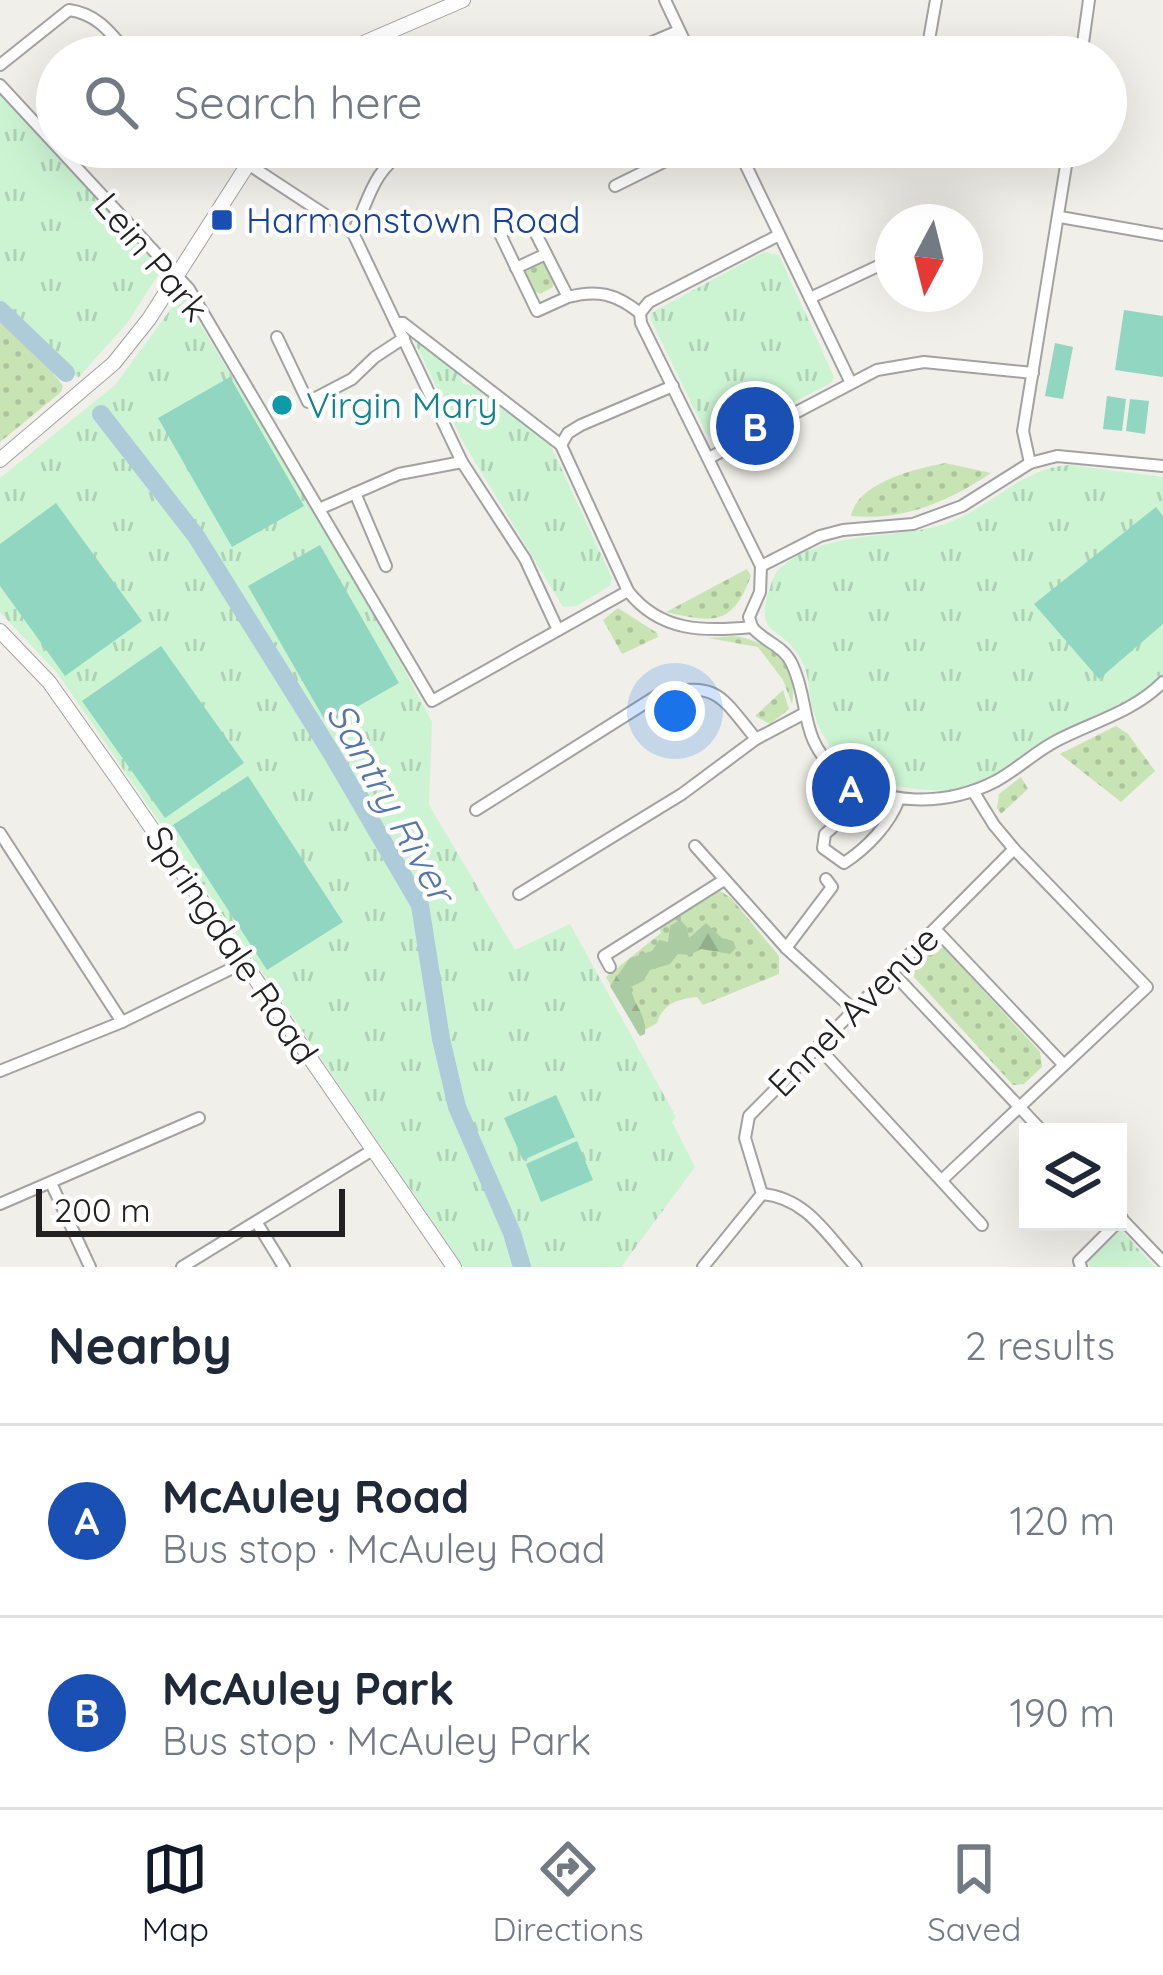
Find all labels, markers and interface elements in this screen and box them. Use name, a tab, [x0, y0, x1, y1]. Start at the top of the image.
search box	[36, 36, 1127, 168]
icon: search	[78, 69, 144, 135]
text: Search here	[174, 74, 422, 130]
street label: Lein Park	[86, 183, 219, 330]
place label: Harmonstown Road	[246, 197, 581, 242]
north arrow	[875, 204, 983, 312]
marker: Harmonstown Road	[209, 207, 235, 233]
pin: B	[716, 381, 794, 471]
place label: Virgin Mary	[306, 382, 498, 427]
marker: Virgin Mary	[269, 392, 295, 418]
your location	[645, 681, 705, 741]
water label: Santry River	[316, 693, 469, 915]
pin: A	[812, 743, 890, 833]
street label: Springdale Road	[136, 817, 329, 1072]
street label: Ennel Avenue	[758, 916, 948, 1106]
map controls	[1019, 1123, 1127, 1231]
button: layers	[1019, 1123, 1127, 1231]
scale bar	[36, 1183, 345, 1236]
text: 200 m	[54, 1189, 151, 1230]
text: Nearby	[48, 1313, 232, 1377]
text: 2 results	[965, 1321, 1115, 1370]
text: McAuley Road	[162, 1468, 469, 1524]
text: A	[75, 1496, 99, 1545]
text: 120 m	[1010, 1496, 1115, 1545]
text: Bus stop · McAuley Road	[162, 1524, 605, 1573]
text: McAuley Park	[162, 1660, 454, 1716]
text: B	[74, 1688, 100, 1737]
text: 190 m	[1009, 1688, 1115, 1737]
text: Bus stop · McAuley Park	[162, 1716, 591, 1765]
tab: Map	[142, 1836, 209, 1949]
tab: Directions	[492, 1836, 644, 1949]
tab: Saved	[927, 1836, 1021, 1949]

